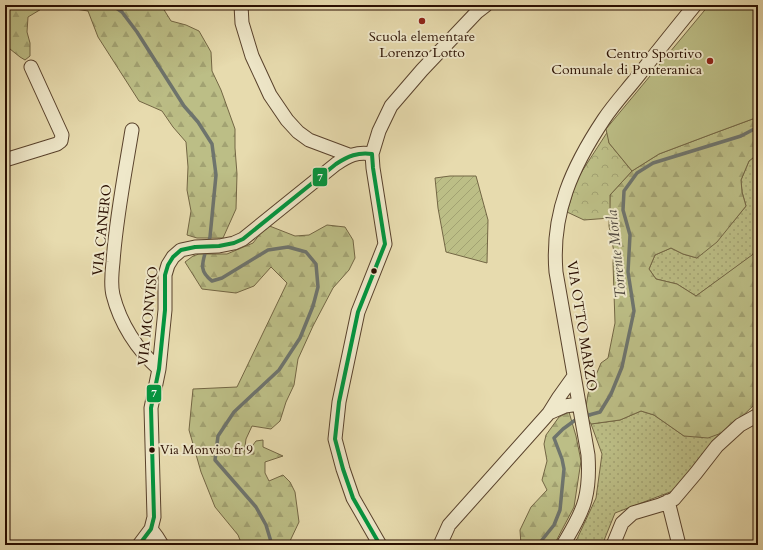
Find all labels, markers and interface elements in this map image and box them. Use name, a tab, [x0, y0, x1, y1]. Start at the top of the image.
marker: Scuola elementare Lorenzo Lotto	[417, 16, 427, 26]
place label: Scuola elementare Lorenzo Lotto	[369, 27, 475, 62]
place label: Centro Sportivo Comunale di Ponteranica	[551, 44, 702, 79]
marker: Centro Sportivo Comunale di Ponteranica	[705, 56, 715, 66]
line badge: 7	[312, 167, 328, 187]
text: 7	[317, 170, 323, 185]
street label: VIA CANERO	[88, 183, 116, 277]
water label: Torrente Morla	[601, 209, 631, 299]
street label: VIA OTTO MARZO	[562, 259, 602, 393]
street label: VIA MONVISO	[133, 265, 163, 367]
unlabelled marker	[369, 266, 379, 276]
line badge: 7	[146, 384, 162, 403]
text: 7	[151, 386, 157, 401]
place label: Via Monviso fr 9	[160, 441, 253, 459]
marker: Via Monviso fr 9	[147, 445, 157, 455]

